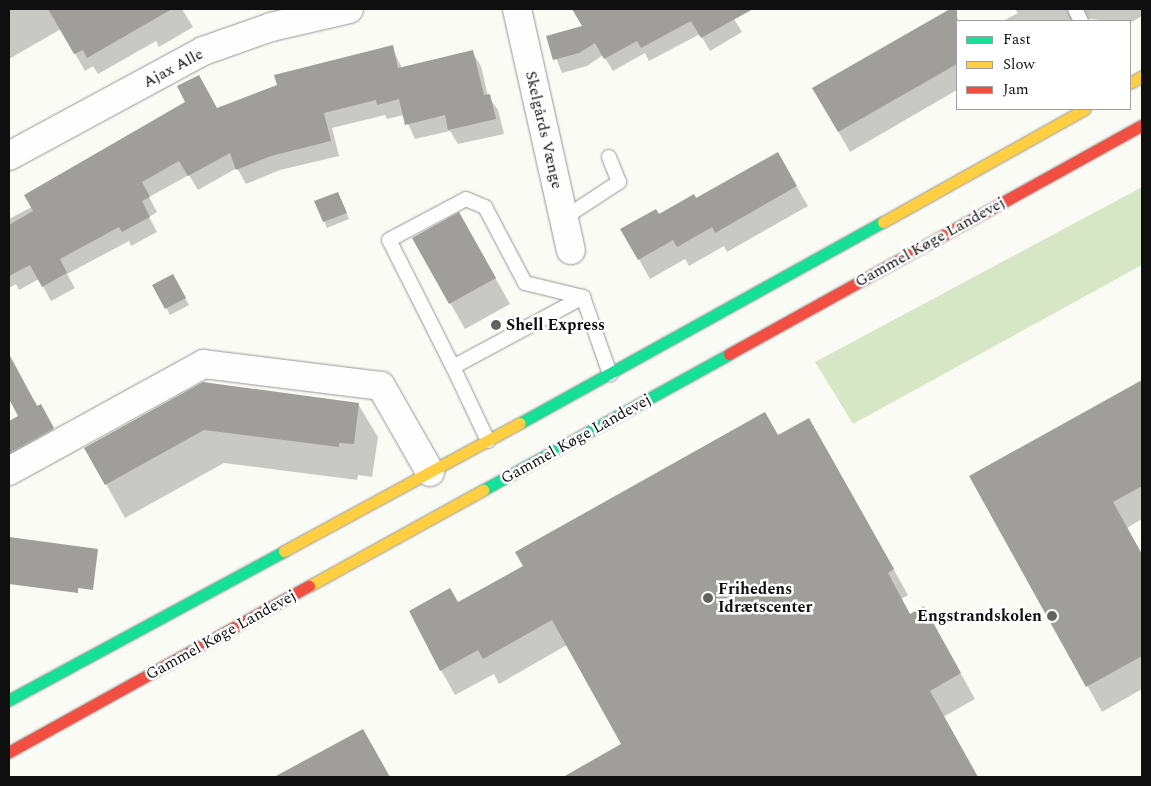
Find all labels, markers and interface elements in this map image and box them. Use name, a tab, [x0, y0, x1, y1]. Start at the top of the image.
legend	[956, 20, 1131, 110]
text: Fast	[1003, 28, 1031, 51]
street label: Ajax Alle	[140, 44, 206, 92]
text: Slow	[1003, 53, 1035, 76]
street label: Skelgårds Vænge	[521, 69, 567, 191]
text: Jam	[1003, 78, 1029, 101]
street label: Gammel Køge Landevej	[852, 193, 1008, 291]
place label: Shell Express	[506, 315, 605, 335]
marker: Shell Express	[490, 319, 502, 331]
street label: Gammel Køge Landevej	[498, 390, 654, 488]
place label: Frihedens Idrætscenter	[718, 579, 812, 617]
street label: Gammel Køge Landevej	[143, 586, 299, 684]
marker: Frihedens Idrætscenter	[702, 592, 714, 604]
place label: Engstrandskolen	[917, 606, 1042, 626]
marker: Engstrandskolen	[1046, 610, 1058, 622]

